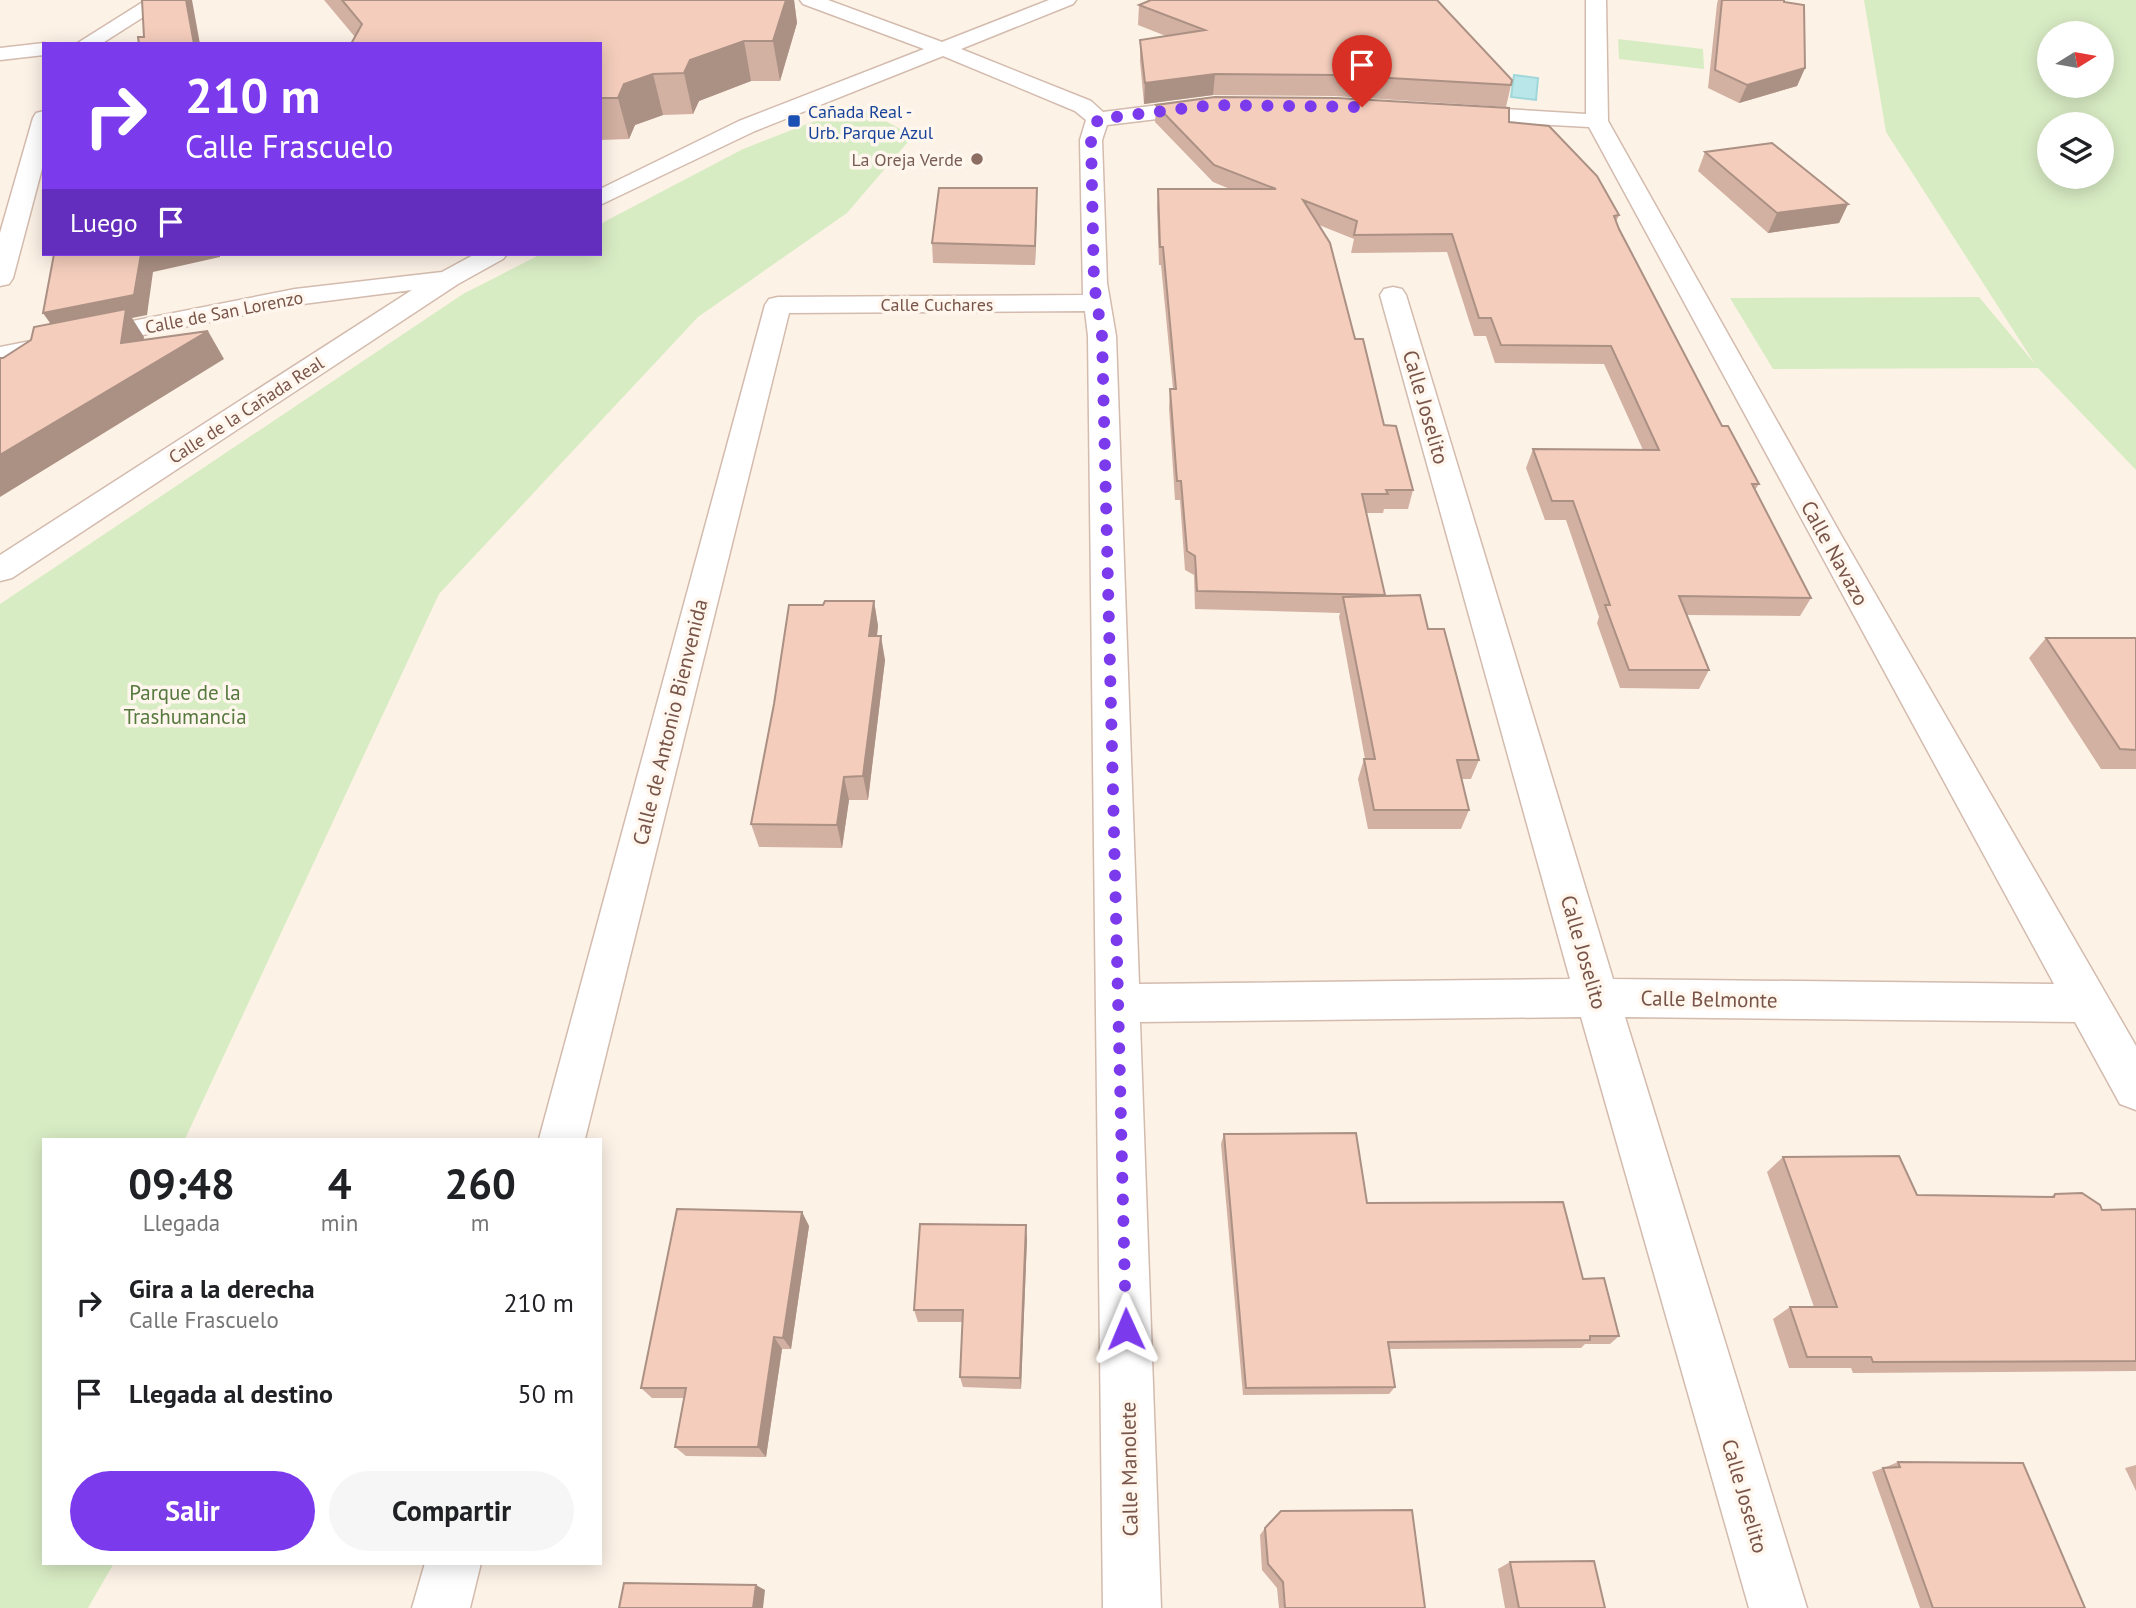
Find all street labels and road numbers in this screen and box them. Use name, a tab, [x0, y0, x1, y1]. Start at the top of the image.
street label: Calle de San Lorenzo	[143, 285, 305, 339]
street label: Calle Cuchares	[881, 293, 993, 316]
street label: Calle Joselito	[1397, 347, 1455, 467]
street label: Calle de la Cañada Real	[164, 351, 328, 469]
street label: Calle Navazo	[1795, 496, 1875, 610]
street label: Calle de Antonio Bienvenida	[626, 596, 714, 848]
street label: Calle Joselito	[1555, 892, 1613, 1012]
street label: Calle Belmonte	[1640, 984, 1778, 1014]
street label: Calle Manolete	[1114, 1401, 1144, 1537]
street label: Calle Joselito	[1716, 1436, 1774, 1556]

